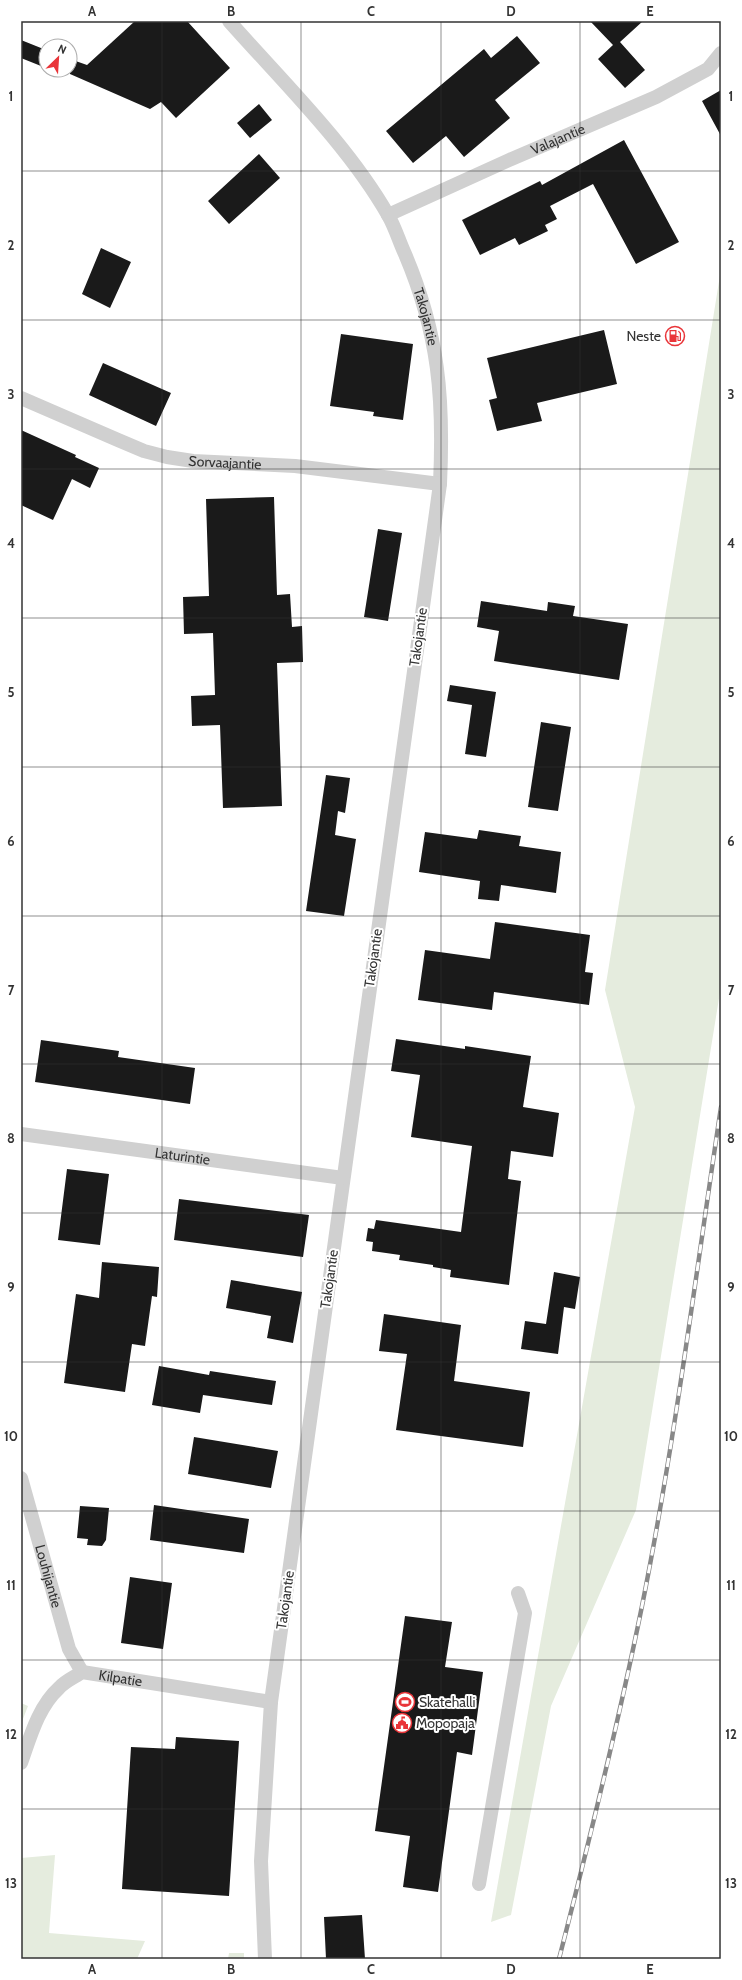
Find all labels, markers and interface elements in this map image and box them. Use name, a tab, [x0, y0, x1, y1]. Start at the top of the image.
text: A	[88, 3, 97, 19]
text: B	[227, 3, 235, 19]
text: C	[367, 3, 375, 19]
text: D	[506, 3, 516, 19]
text: E	[646, 3, 654, 19]
north arrow	[38, 38, 78, 78]
text: N	[56, 41, 69, 57]
text: 1	[9, 88, 13, 104]
text: 1	[729, 88, 733, 104]
street label: Valajantie	[528, 120, 588, 159]
text: 2	[8, 237, 15, 253]
text: 2	[728, 237, 735, 253]
street label: Takojantie	[410, 285, 442, 347]
fuel station icon: Neste	[664, 325, 686, 347]
place label: Neste	[627, 327, 661, 345]
text: 3	[7, 386, 15, 402]
text: 3	[727, 386, 735, 402]
street label: Sorvaajantie	[187, 451, 262, 473]
text: 4	[7, 535, 15, 551]
text: 4	[727, 535, 735, 551]
street label: Takojantie	[405, 606, 431, 668]
text: 5	[8, 684, 15, 700]
text: 5	[728, 684, 735, 700]
text: 6	[7, 833, 15, 849]
text: 6	[727, 833, 735, 849]
street label: Takojantie	[360, 927, 386, 989]
text: 7	[8, 982, 15, 998]
text: 7	[728, 982, 735, 998]
text: 8	[7, 1130, 15, 1146]
text: 8	[727, 1130, 735, 1146]
street label: Laturintie	[154, 1143, 211, 1169]
street label: Takojantie	[316, 1248, 342, 1310]
text: 9	[7, 1279, 15, 1295]
text: 9	[727, 1279, 735, 1295]
text: 10	[4, 1428, 18, 1444]
text: 10	[724, 1428, 738, 1444]
street label: Louhijantie	[31, 1543, 66, 1610]
street label: Takojantie	[272, 1569, 298, 1631]
text: 11	[6, 1577, 16, 1593]
text: 11	[726, 1577, 736, 1593]
street label: Kilpatie	[97, 1666, 143, 1690]
sports icon: Skatehalli	[394, 1691, 416, 1713]
place label: Skatehalli	[419, 1693, 476, 1711]
public building icon: Mopopaja	[391, 1712, 413, 1734]
place label: Mopopaja	[416, 1714, 475, 1732]
text: 12	[5, 1726, 17, 1742]
text: 12	[725, 1726, 737, 1742]
text: 13	[5, 1875, 17, 1891]
text: 13	[725, 1875, 737, 1891]
text: A	[88, 1961, 97, 1977]
text: B	[227, 1961, 235, 1977]
text: C	[367, 1961, 375, 1977]
text: D	[506, 1961, 516, 1977]
text: E	[646, 1961, 654, 1977]

